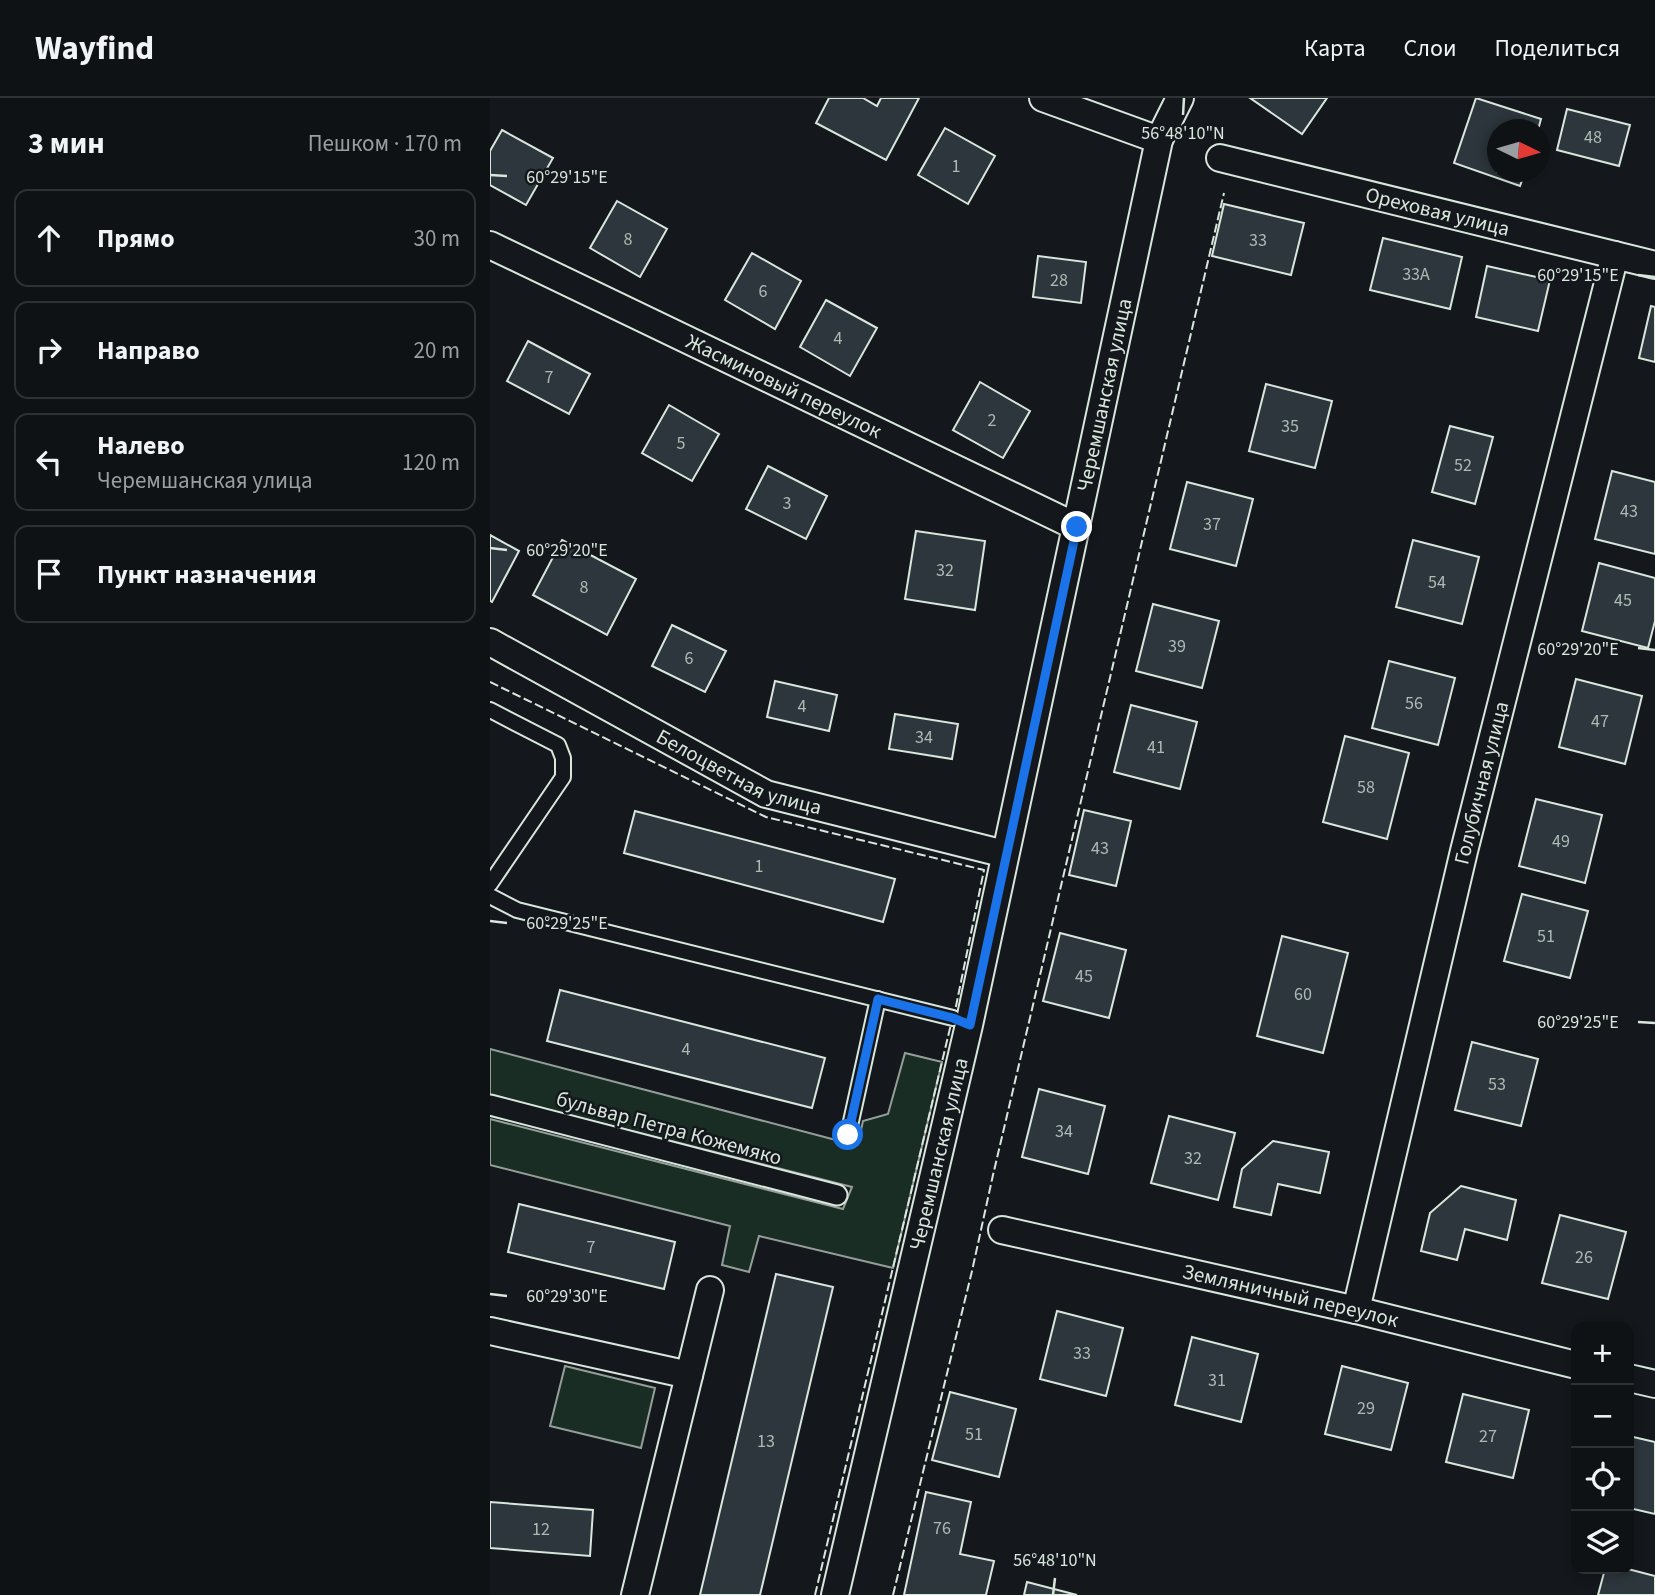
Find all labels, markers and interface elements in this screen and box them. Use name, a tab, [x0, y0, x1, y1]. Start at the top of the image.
text: Wayfind	[35, 25, 154, 72]
text: Карта	[1304, 31, 1366, 66]
text: Слои	[1404, 31, 1457, 66]
text: Поделиться	[1495, 31, 1620, 66]
north arrow	[1487, 119, 1550, 182]
text: 56°48'10"N	[1141, 121, 1225, 146]
text: 3 мин	[28, 122, 105, 165]
house number: 48	[1584, 125, 1602, 150]
text: Пешком · 170 m	[308, 127, 462, 160]
house number: 1	[952, 154, 960, 179]
text: 60°29'15"E	[526, 165, 608, 190]
street label: Ореховая улица	[1362, 179, 1513, 244]
icon: ahead	[30, 219, 68, 257]
text: Прямо	[97, 220, 175, 257]
text: 30 m	[413, 222, 460, 255]
house number: 8	[624, 227, 633, 252]
house number: 33	[1249, 228, 1267, 253]
house number: 33А	[1402, 262, 1430, 287]
text: 60°29'15"E	[1537, 263, 1619, 288]
house number: 28	[1050, 268, 1068, 293]
house number: 6	[759, 279, 768, 304]
street label: Черемшанская улица	[1069, 295, 1140, 494]
street label: Жасминовый переулок	[681, 326, 887, 446]
house number: 4	[834, 326, 843, 351]
icon: right	[30, 331, 68, 369]
text: Направо	[97, 332, 200, 369]
text: 20 m	[413, 334, 460, 367]
house number: 7	[545, 365, 554, 390]
house number: 2	[988, 408, 997, 433]
house number: 35	[1281, 414, 1299, 439]
text: Налево	[97, 427, 185, 464]
house number: 5	[677, 431, 686, 456]
icon: left	[30, 443, 68, 481]
text: 120 m	[402, 446, 460, 479]
house number: 52	[1454, 453, 1472, 478]
text: Черемшанская улица	[97, 464, 313, 497]
house number: 3	[783, 491, 792, 516]
house number: 43	[1620, 499, 1638, 524]
route end	[1061, 511, 1092, 542]
house number: 37	[1203, 512, 1221, 537]
text: 60°29'20"E	[526, 538, 608, 563]
icon: arrive	[30, 555, 68, 593]
text: Пункт назначения	[97, 556, 317, 593]
house number: 32	[936, 558, 954, 583]
house number: 54	[1428, 570, 1446, 595]
house number: 8	[580, 575, 589, 600]
house number: 45	[1614, 588, 1632, 613]
house number: 39	[1168, 634, 1186, 659]
text: 60°29'20"E	[1537, 637, 1619, 662]
house number: 6	[685, 646, 694, 671]
house number: 56	[1405, 691, 1423, 716]
house number: 4	[798, 694, 807, 719]
street label: Голубичная улица	[1446, 698, 1516, 867]
house number: 47	[1591, 709, 1609, 734]
street label: Белоцветная улица	[651, 721, 825, 822]
house number: 34	[915, 725, 933, 750]
house number: 41	[1147, 735, 1165, 760]
house number: 58	[1357, 775, 1375, 800]
house number: 49	[1552, 829, 1570, 854]
house number: 43	[1091, 836, 1109, 861]
house number: 1	[755, 854, 763, 879]
text: 60°29'25"E	[526, 911, 608, 936]
house number: 51	[1537, 924, 1555, 949]
house number: 45	[1075, 964, 1093, 989]
house number: 60	[1294, 982, 1312, 1007]
text: 60°29'25"E	[1537, 1010, 1619, 1035]
house number: 4	[682, 1037, 691, 1062]
street label: Черемшанская улица	[902, 1055, 976, 1253]
house number: 53	[1488, 1072, 1506, 1097]
street label: бульвар Петра Кожемяко	[553, 1083, 785, 1173]
route start	[832, 1119, 863, 1150]
house number: 34	[1055, 1119, 1073, 1144]
house number: 32	[1184, 1146, 1202, 1171]
house number: 7	[587, 1235, 596, 1260]
house number: 26	[1575, 1245, 1593, 1270]
street label: Земляничный переулок	[1180, 1256, 1402, 1335]
text: 60°29'30"E	[526, 1284, 608, 1309]
map controls	[1571, 1322, 1634, 1574]
button: +	[1571, 1322, 1634, 1385]
house number: 33	[1073, 1341, 1091, 1366]
house number: 31	[1208, 1368, 1226, 1393]
button: −	[1571, 1385, 1634, 1448]
house number: 29	[1357, 1396, 1375, 1421]
house number: 51	[965, 1422, 983, 1447]
house number: 27	[1479, 1424, 1497, 1449]
house number: 13	[757, 1429, 775, 1454]
button: locate	[1571, 1448, 1634, 1511]
button: layers	[1571, 1511, 1634, 1574]
house number: 76	[933, 1516, 951, 1541]
house number: 12	[532, 1517, 550, 1542]
text: 56°48'10"N	[1013, 1548, 1097, 1573]

